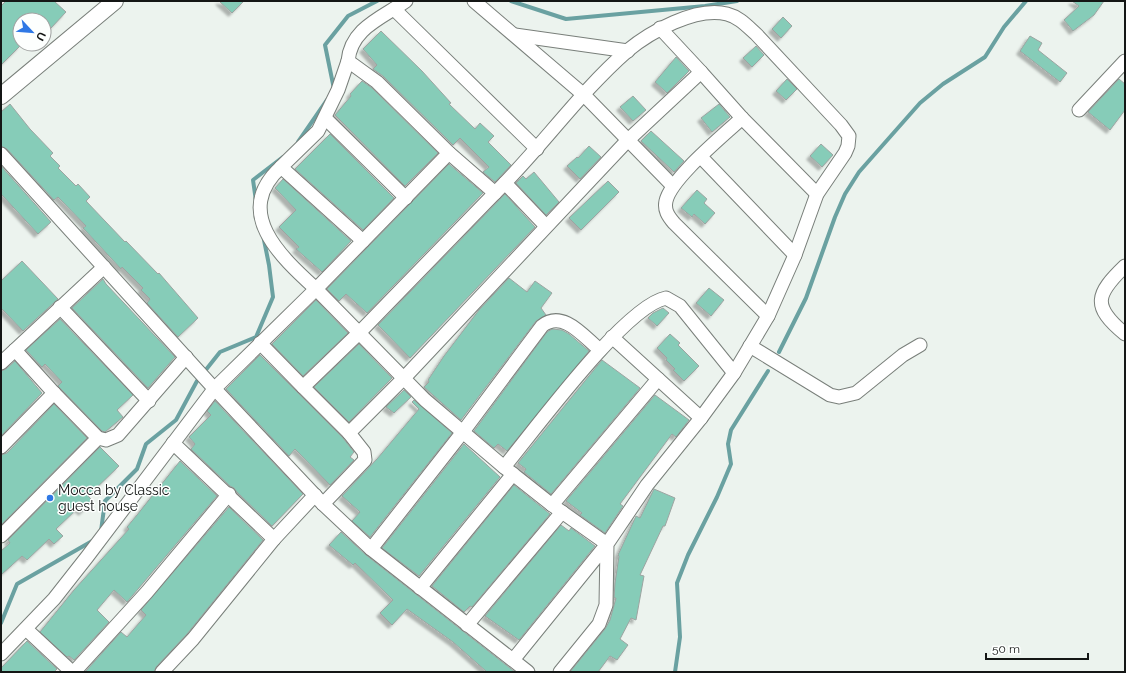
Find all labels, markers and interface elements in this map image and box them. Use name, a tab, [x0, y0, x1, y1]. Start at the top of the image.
north arrow	[12, 12, 52, 52]
text: U	[33, 30, 48, 43]
place label: Mocca by Classic guest house	[58, 482, 170, 514]
marker: Mocca by Classic guest house	[45, 493, 55, 503]
scale bar	[986, 635, 1088, 661]
text: 50 m	[992, 642, 1020, 656]

